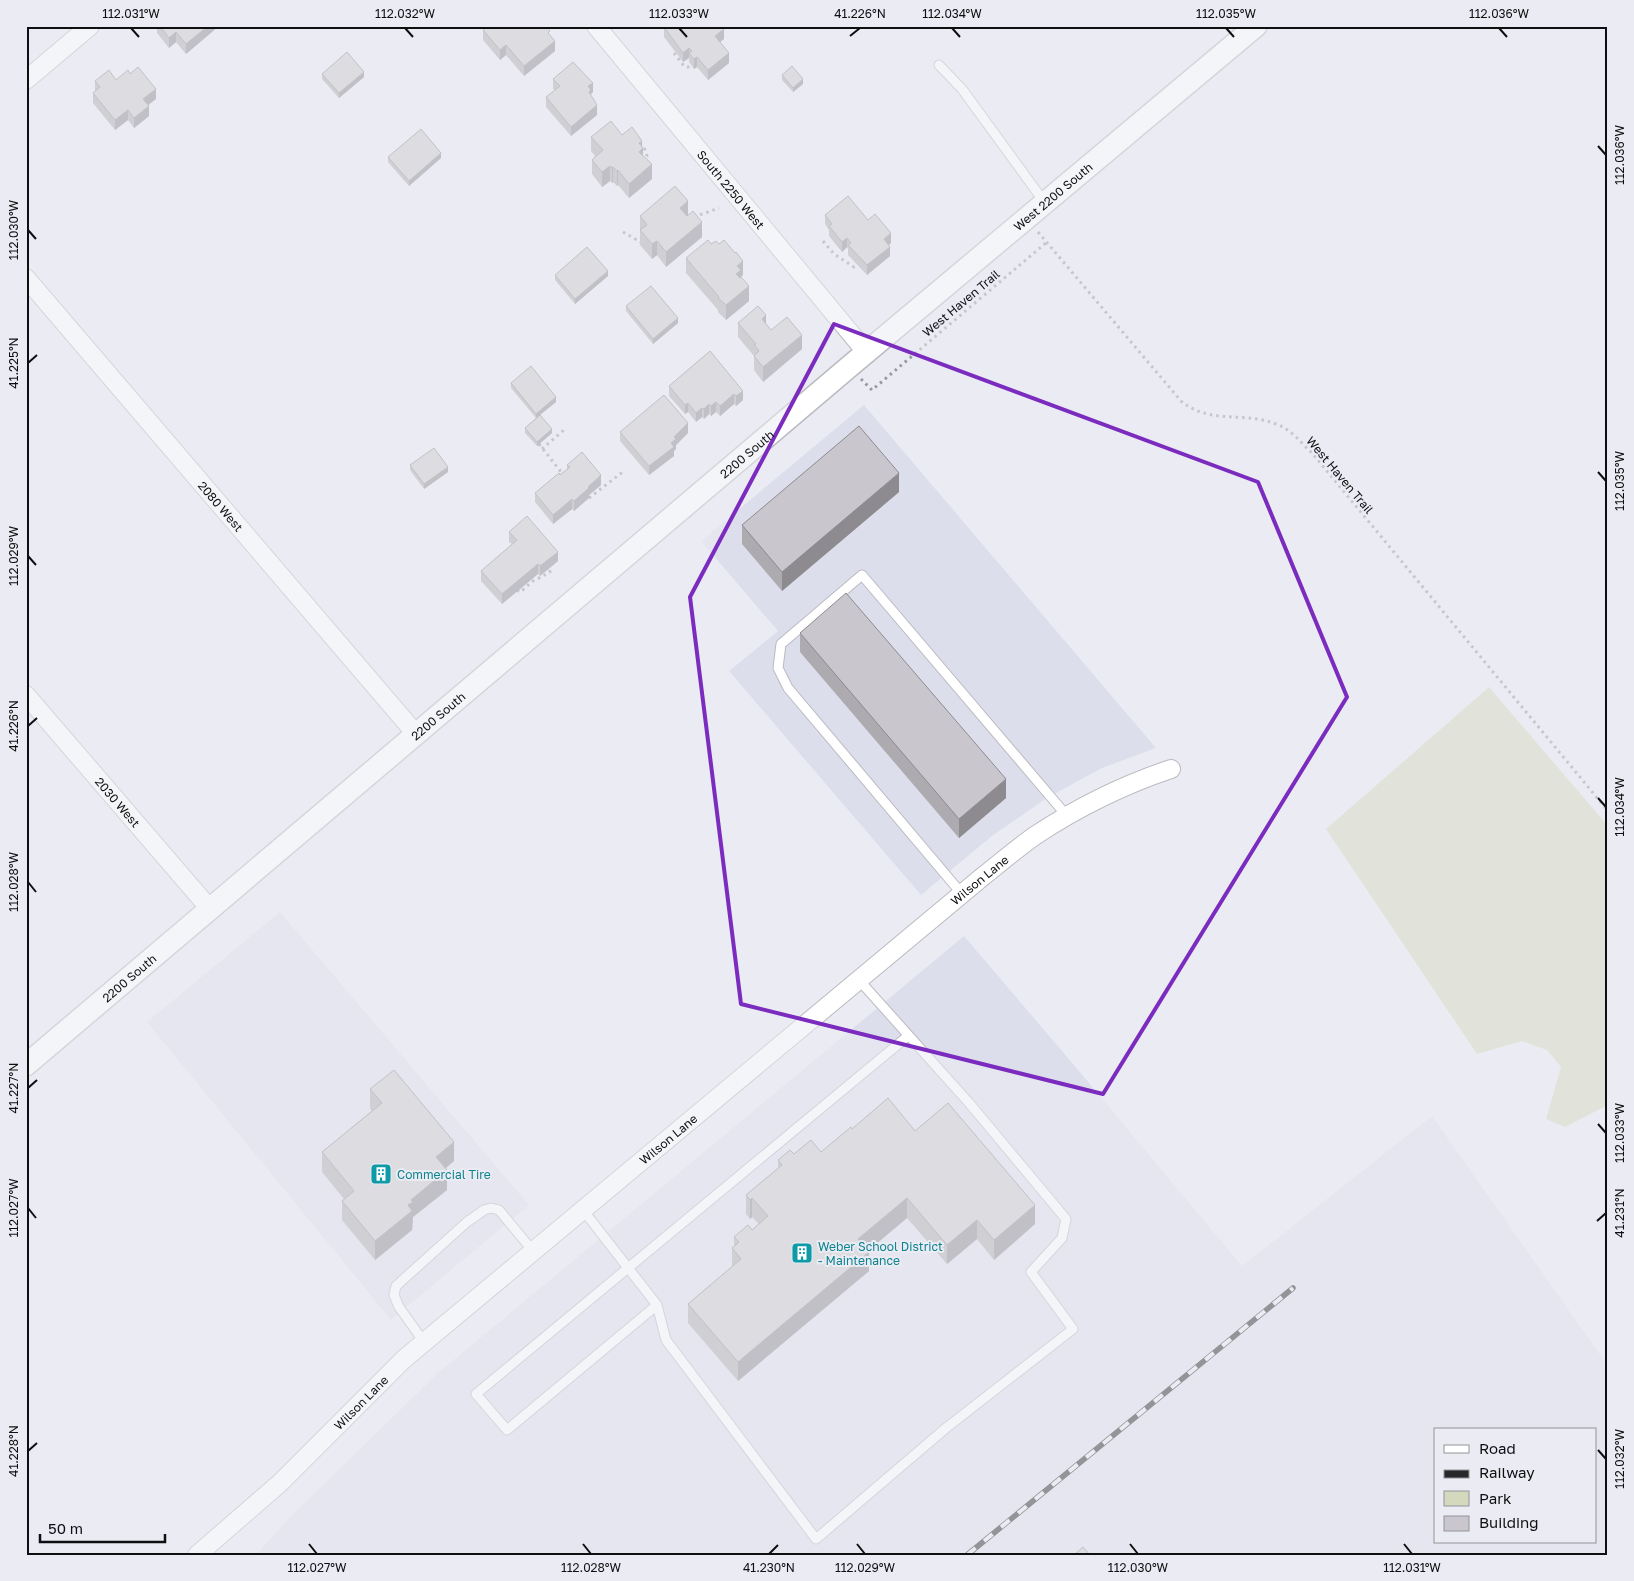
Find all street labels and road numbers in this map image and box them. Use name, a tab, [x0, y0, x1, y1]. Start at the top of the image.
street label: South 2250 West	[694, 147, 768, 232]
street label: West 2200 South	[1010, 159, 1095, 234]
street label: West Haven Trail	[919, 266, 1003, 340]
street label: 2200 South	[717, 427, 777, 481]
street label: West Haven Trail	[1303, 433, 1377, 517]
street label: 2080 West	[195, 478, 247, 534]
street label: 2200 South	[408, 689, 468, 743]
street label: 2030 West	[92, 774, 144, 830]
street label: Wilson Lane	[947, 852, 1011, 908]
street label: 2200 South	[99, 951, 159, 1005]
street label: Wilson Lane	[636, 1110, 700, 1167]
street label: Wilson Lane	[330, 1372, 391, 1433]

